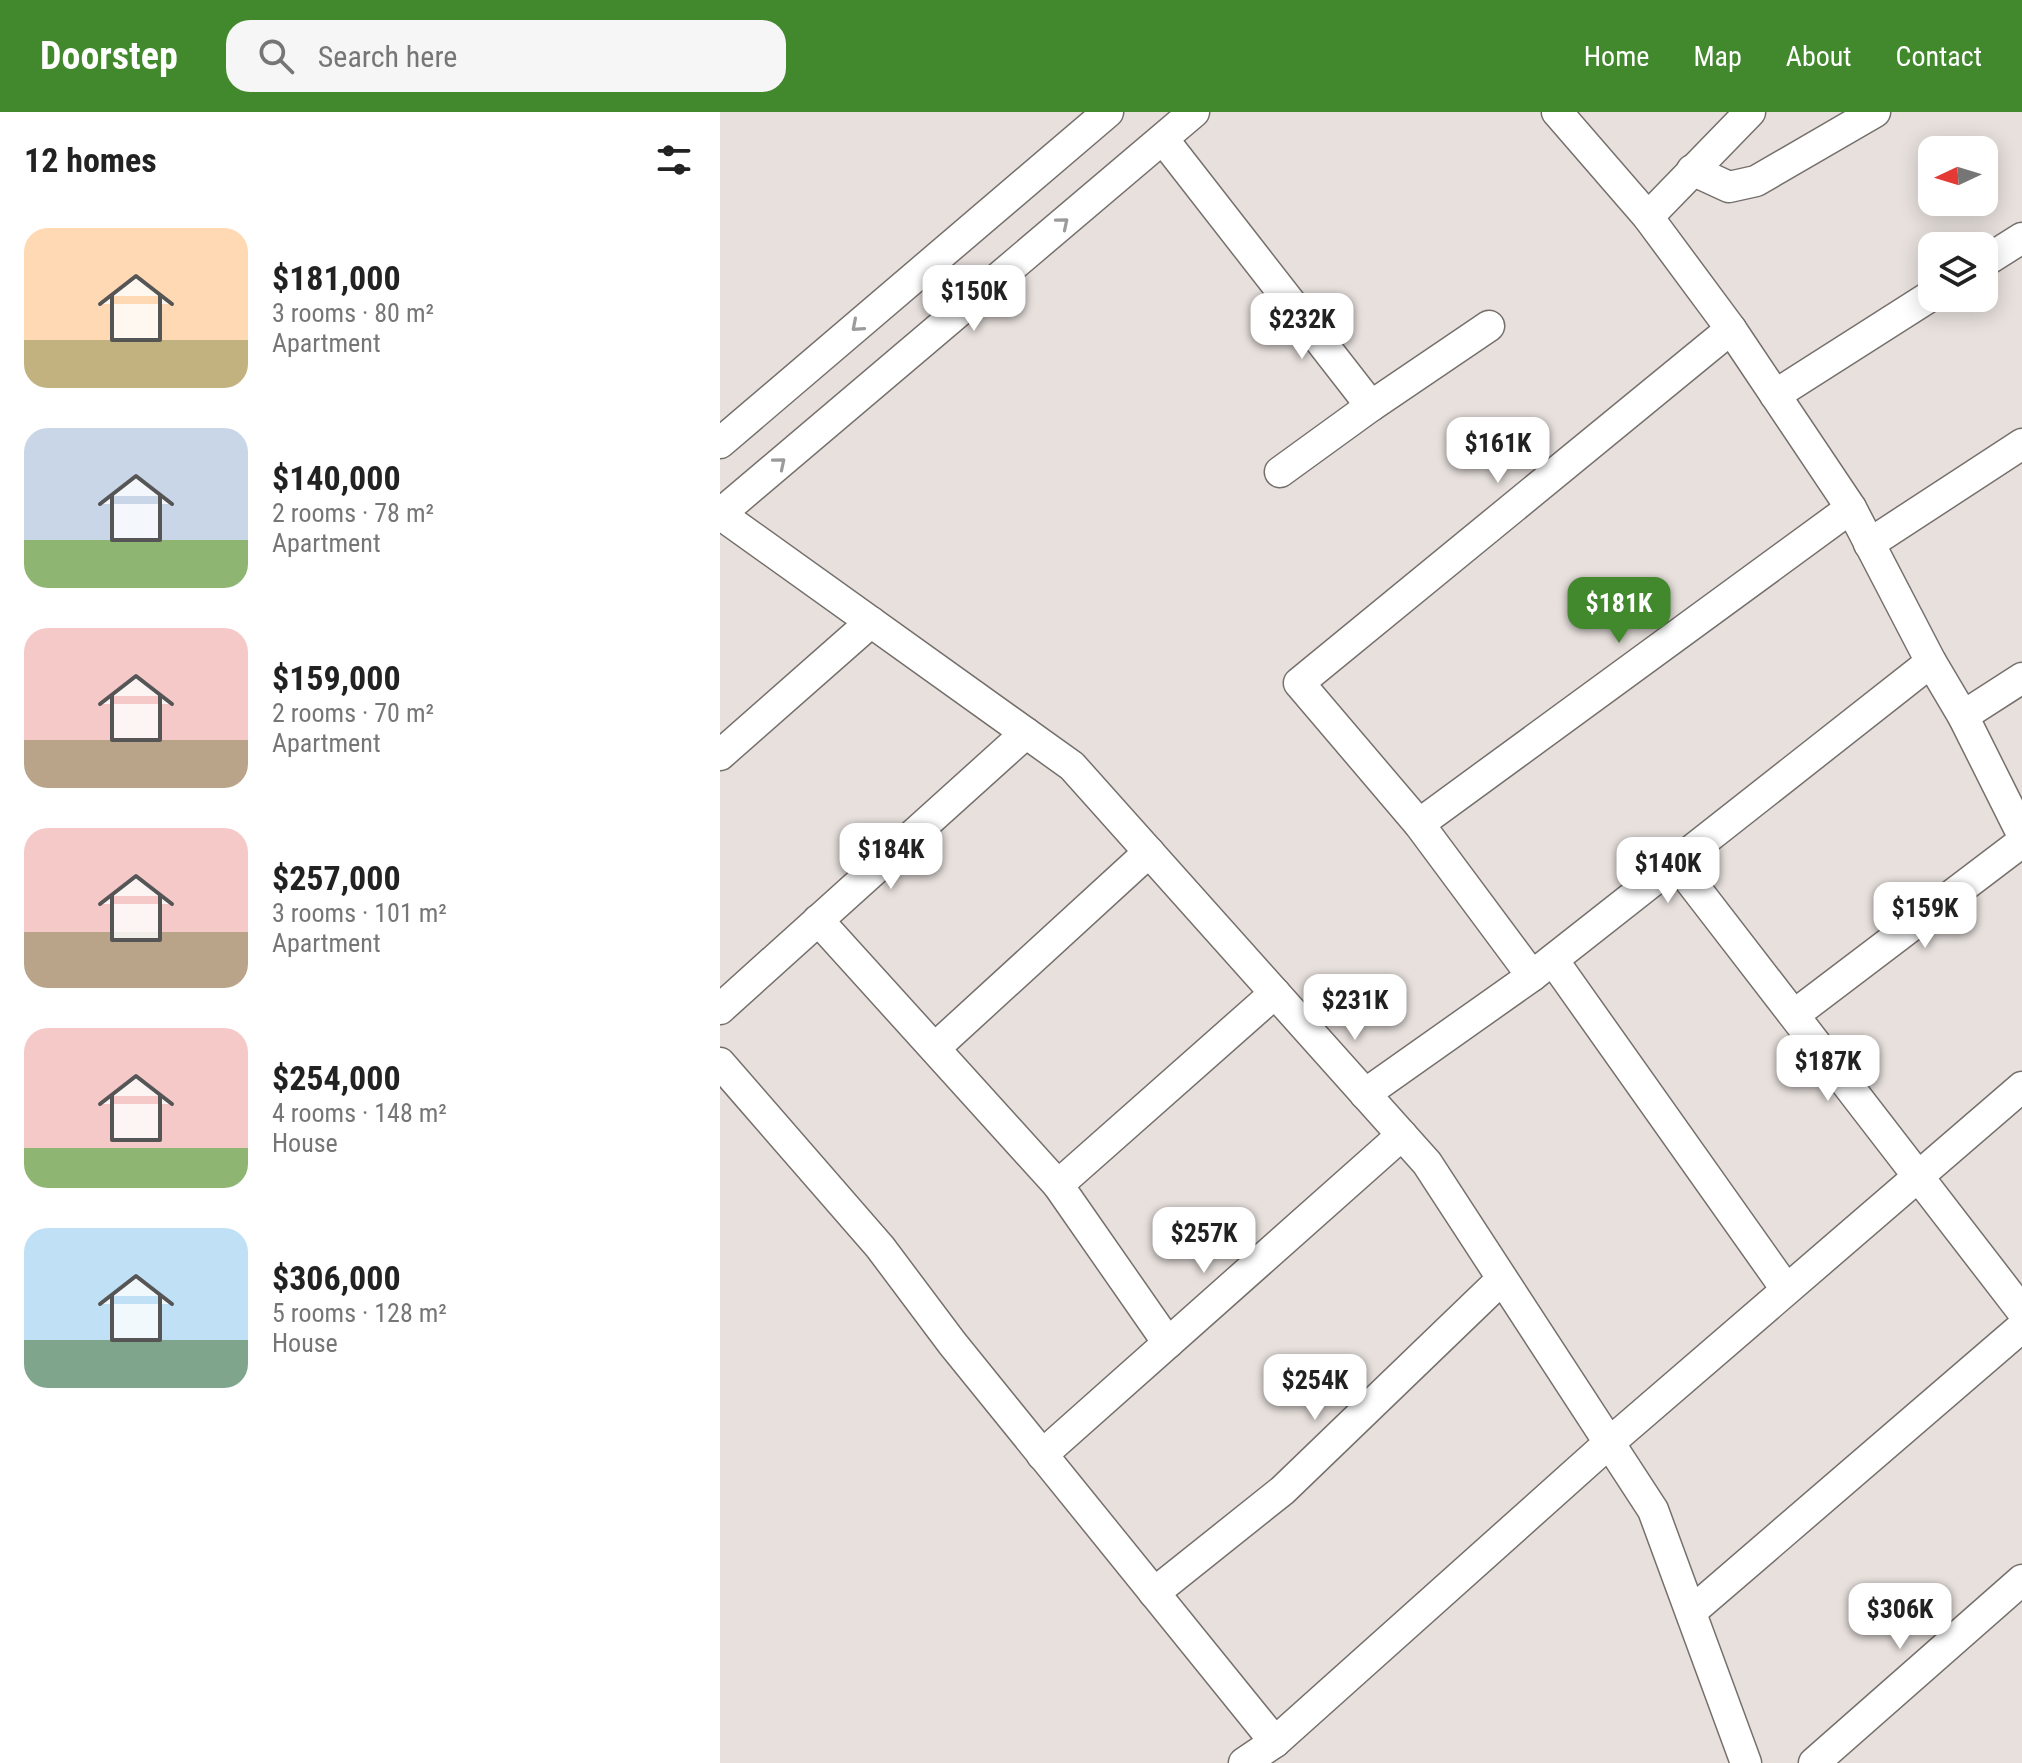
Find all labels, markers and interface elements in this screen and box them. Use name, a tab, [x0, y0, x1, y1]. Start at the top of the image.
search box	[226, 20, 786, 92]
text: Doorstep	[40, 34, 178, 78]
icon: search	[254, 34, 298, 78]
text: Search here	[318, 39, 457, 74]
text: Home	[1584, 40, 1649, 73]
text: Map	[1693, 40, 1742, 73]
text: About	[1786, 40, 1852, 73]
text: Contact	[1896, 40, 1982, 73]
north arrow	[1918, 136, 1998, 216]
map controls	[1918, 136, 1998, 312]
icon: filters	[652, 138, 696, 182]
text: 12 homes	[24, 140, 157, 180]
one-way arrow	[1054, 218, 1069, 233]
button: layers	[1918, 232, 1998, 312]
text: $181,000	[272, 258, 401, 298]
icon: home	[88, 260, 184, 356]
pin: $150K	[918, 265, 1030, 333]
text: $150K	[941, 276, 1007, 306]
pin: $232K	[1246, 293, 1358, 361]
text: 3 rooms · 80 m²	[272, 298, 434, 328]
text: $232K	[1269, 304, 1335, 334]
one-way arrow	[851, 316, 866, 331]
text: Apartment	[272, 328, 381, 358]
pin: $161K	[1442, 417, 1554, 485]
text: $161K	[1465, 428, 1531, 458]
text: $140,000	[272, 458, 401, 498]
one-way arrow	[770, 458, 785, 473]
icon: home	[88, 460, 184, 556]
text: 2 rooms · 78 m²	[272, 498, 434, 528]
text: Apartment	[272, 528, 381, 558]
pin: $181K	[1563, 577, 1675, 645]
text: $181K	[1586, 588, 1652, 618]
text: $159,000	[272, 658, 401, 698]
icon: home	[88, 660, 184, 756]
text: 2 rooms · 70 m²	[272, 698, 434, 728]
text: Apartment	[272, 728, 381, 758]
pin: $184K	[835, 823, 947, 891]
text: $184K	[858, 834, 924, 864]
pin: $140K	[1612, 837, 1724, 905]
text: $140K	[1635, 848, 1701, 878]
text: $257,000	[272, 858, 401, 898]
icon: home	[88, 860, 184, 956]
pin: $159K	[1869, 882, 1981, 950]
text: $159K	[1892, 893, 1958, 923]
text: 3 rooms · 101 m²	[272, 898, 447, 928]
text: Apartment	[272, 928, 381, 958]
pin: $231K	[1299, 974, 1411, 1042]
text: $231K	[1322, 985, 1388, 1015]
pin: $187K	[1772, 1035, 1884, 1103]
text: $187K	[1795, 1046, 1861, 1076]
text: $254,000	[272, 1058, 401, 1098]
icon: home	[88, 1060, 184, 1156]
text: 4 rooms · 148 m²	[272, 1098, 447, 1128]
text: House	[272, 1128, 338, 1158]
pin: $257K	[1148, 1207, 1260, 1275]
text: $257K	[1171, 1218, 1237, 1248]
text: $306,000	[272, 1258, 401, 1298]
icon: home	[88, 1260, 184, 1356]
text: 5 rooms · 128 m²	[272, 1298, 447, 1328]
text: House	[272, 1328, 338, 1358]
pin: $254K	[1259, 1354, 1371, 1422]
text: $254K	[1282, 1365, 1348, 1395]
pin: $306K	[1844, 1583, 1956, 1651]
text: $306K	[1867, 1594, 1933, 1624]

